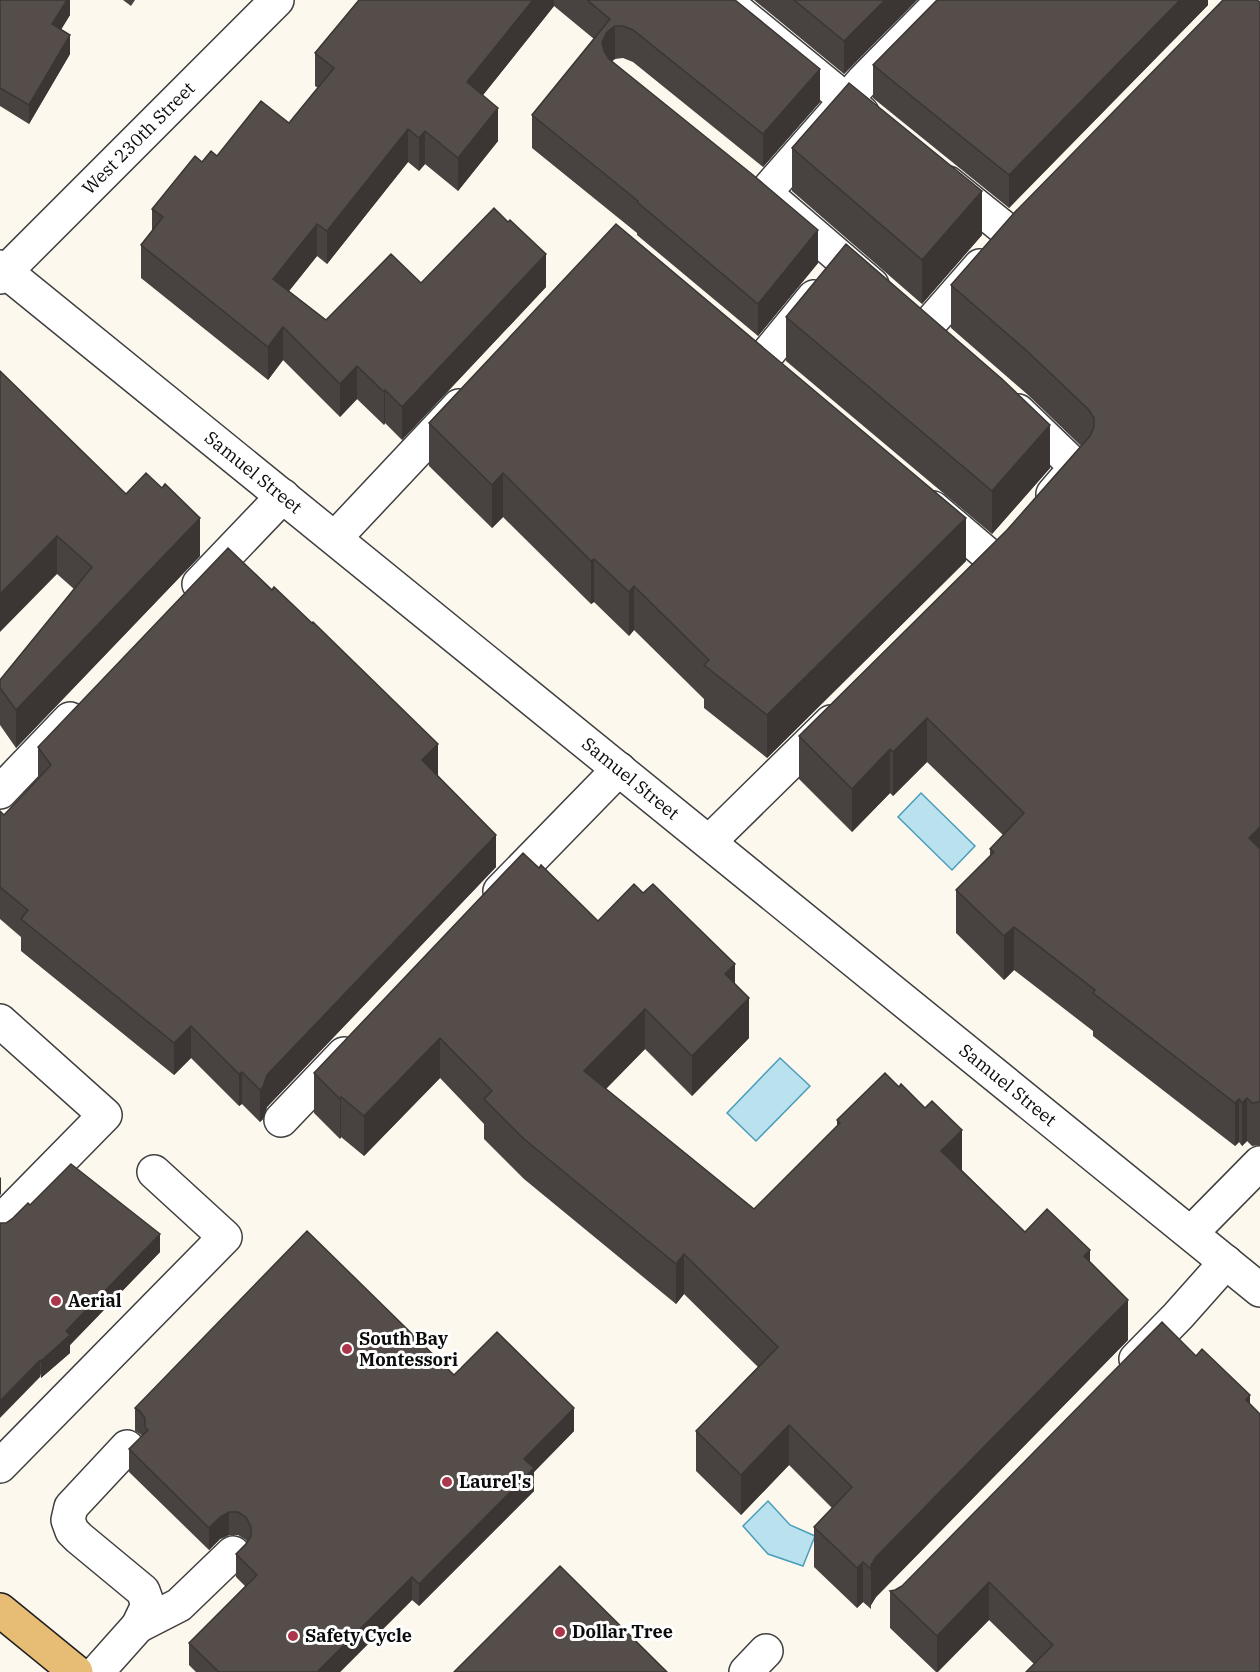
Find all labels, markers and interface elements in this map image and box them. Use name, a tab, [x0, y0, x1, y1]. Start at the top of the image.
street label: West 230th Street	[77, 77, 200, 199]
street label: Samuel Street	[200, 426, 307, 518]
street label: Samuel Street	[577, 732, 684, 825]
street label: Samuel Street	[955, 1038, 1061, 1131]
place label: Aerial	[68, 1289, 122, 1312]
marker: Aerial	[49, 1294, 63, 1308]
place label: South Bay Montessori	[359, 1327, 458, 1371]
marker: South Bay Montessori	[340, 1342, 354, 1356]
place label: Laurel's	[459, 1470, 531, 1493]
marker: Laurel's	[440, 1475, 454, 1489]
place label: Dollar Tree	[572, 1620, 673, 1643]
place label: Safety Cycle	[305, 1624, 412, 1647]
marker: Dollar Tree	[553, 1625, 567, 1639]
marker: Safety Cycle	[286, 1629, 300, 1643]

